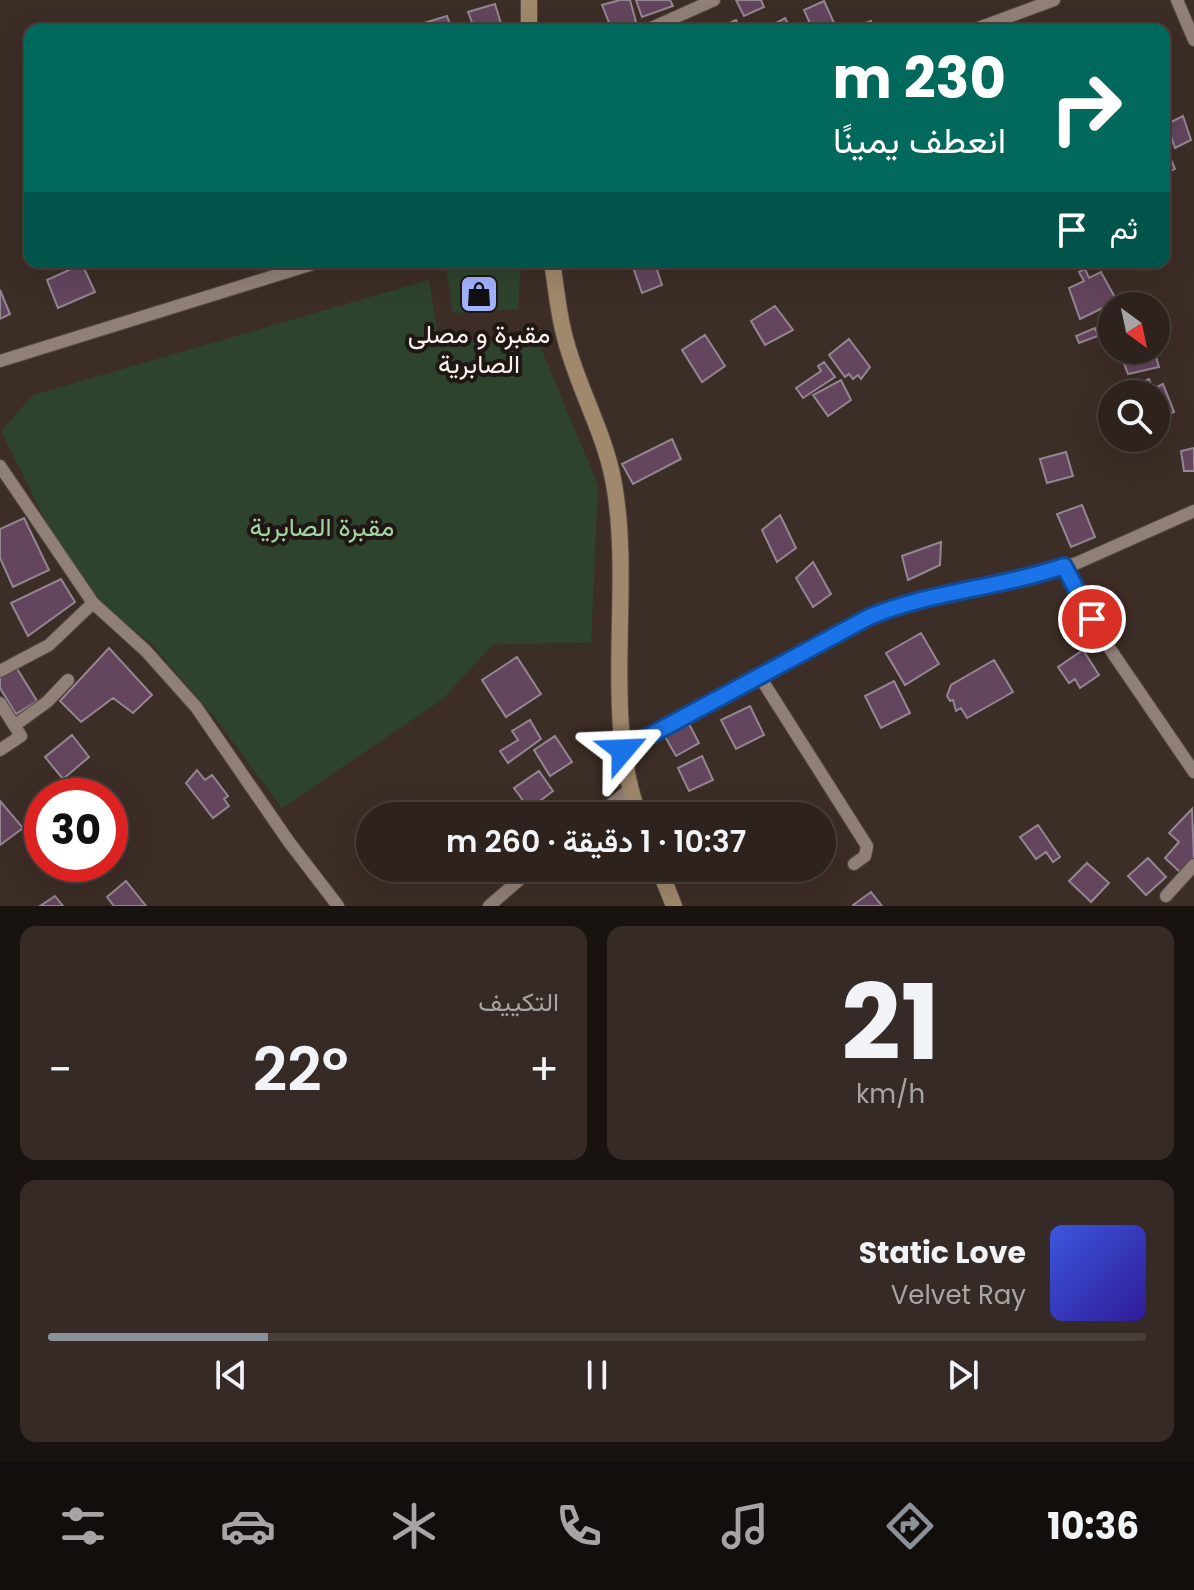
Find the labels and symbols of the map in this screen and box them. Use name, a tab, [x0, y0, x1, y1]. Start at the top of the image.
shop icon: مقبرة و مصلى الصابرية	[458, 273, 500, 315]
north arrow	[1098, 292, 1170, 364]
place label: مقبرة و مصلى الصابرية	[408, 316, 550, 382]
park label: مقبرة الصابرية	[250, 509, 394, 545]
pin	[1058, 585, 1126, 653]
position arrow	[581, 708, 665, 792]
speed limit sign: 30	[24, 778, 128, 882]

